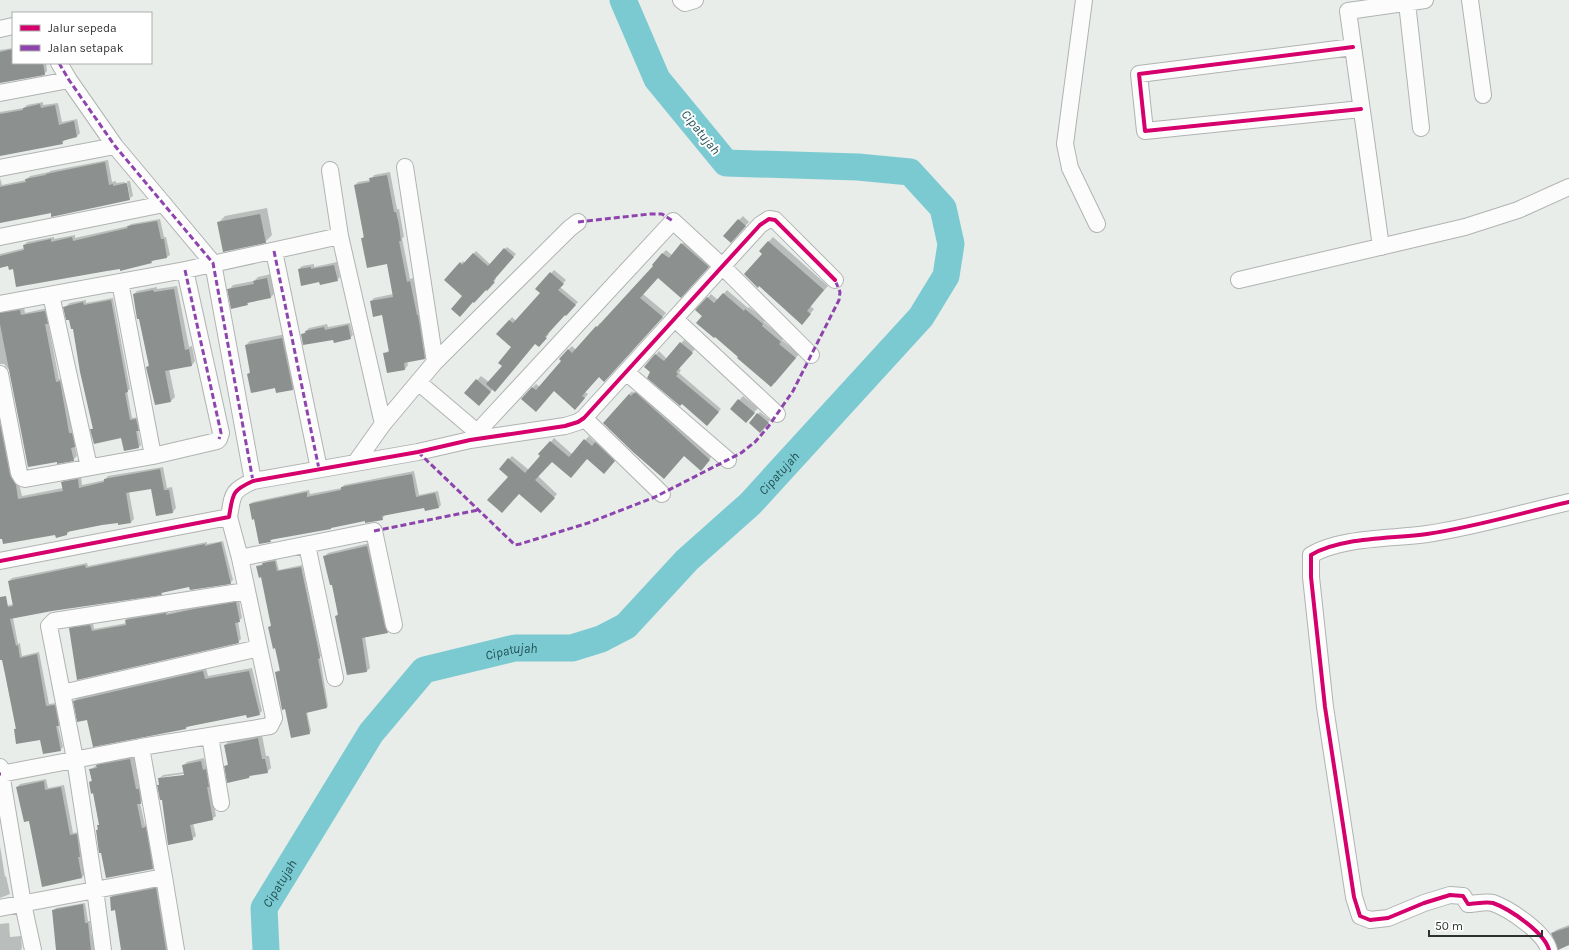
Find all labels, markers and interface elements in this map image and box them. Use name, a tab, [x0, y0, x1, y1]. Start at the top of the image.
legend	[12, 12, 152, 64]
text: Jalur sepeda	[48, 21, 117, 35]
text: Jalan setapak	[48, 41, 124, 55]
water label: Cipatujah	[679, 107, 723, 157]
water label: Cipatujah	[755, 448, 802, 498]
water label: Cipatujah	[483, 641, 537, 662]
water label: Cipatujah	[259, 857, 299, 910]
scale bar	[1429, 912, 1542, 938]
text: 50 m	[1435, 919, 1463, 933]

